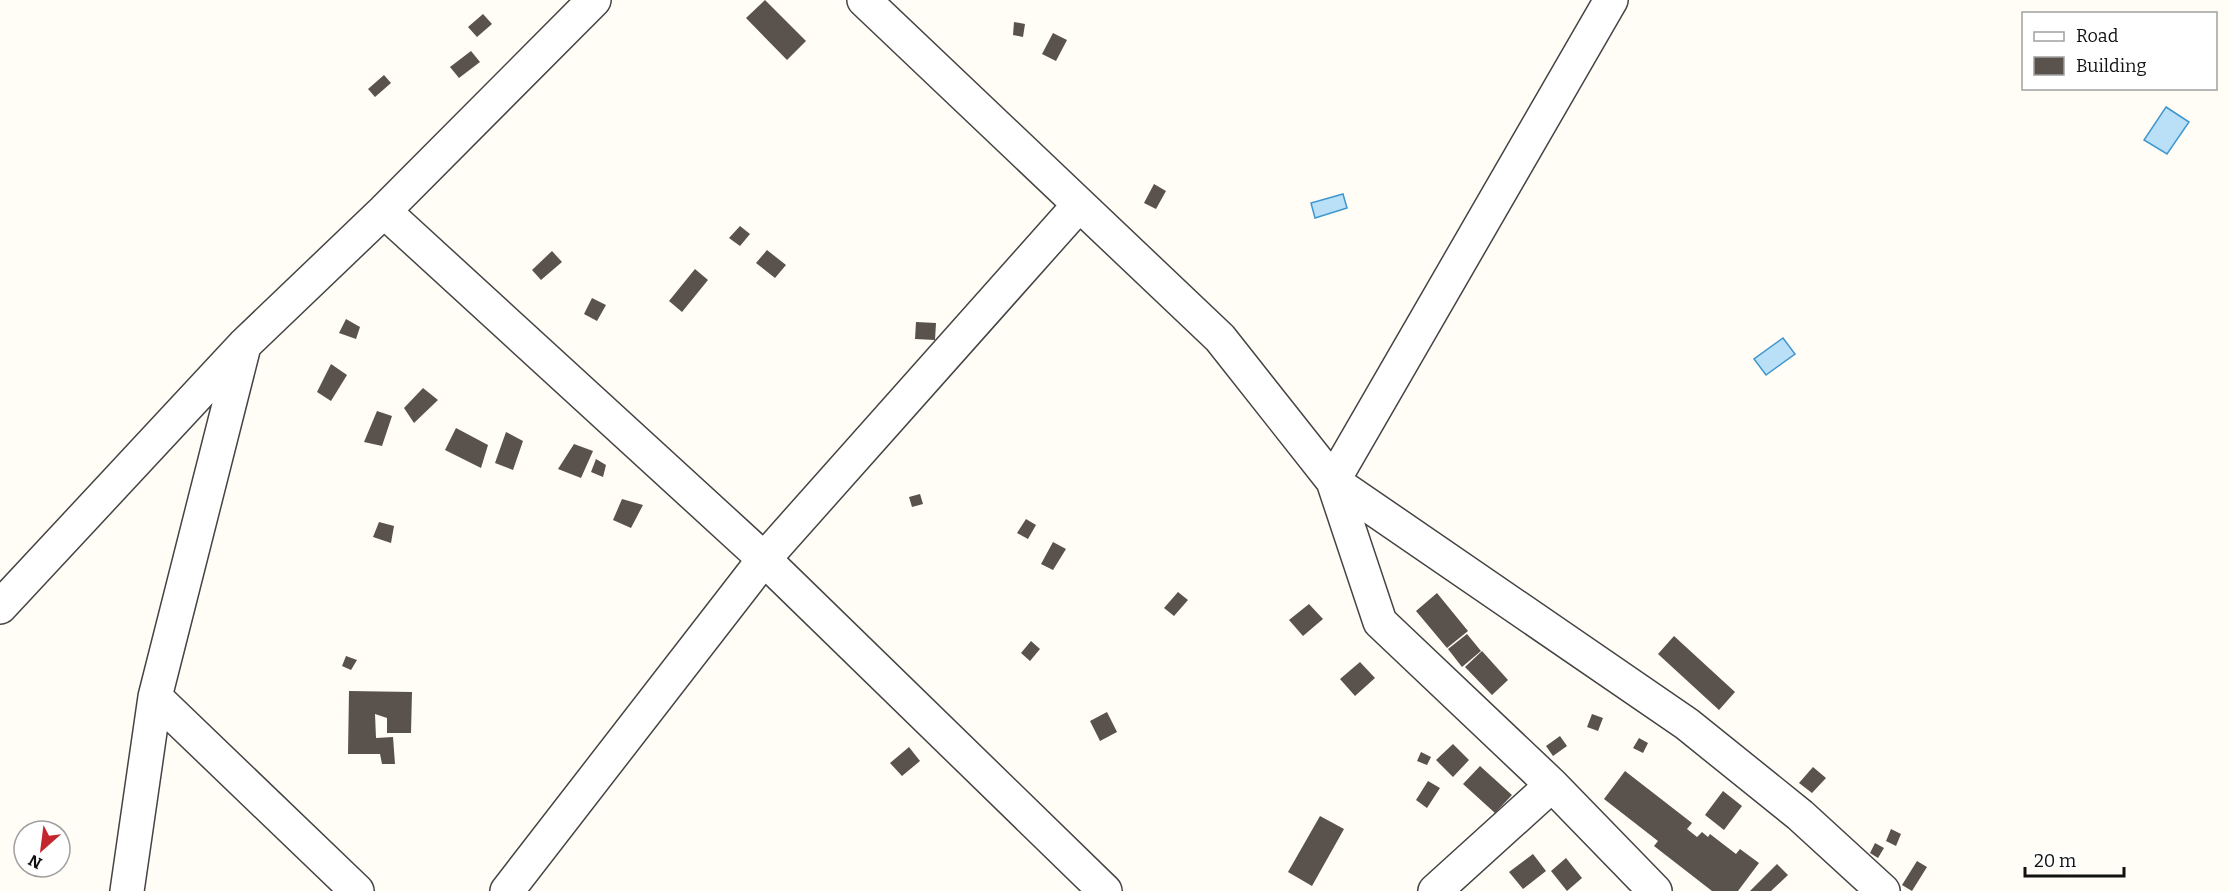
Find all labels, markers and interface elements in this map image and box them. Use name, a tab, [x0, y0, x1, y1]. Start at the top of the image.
legend	[2022, 12, 2217, 90]
text: Road	[2076, 25, 2119, 47]
text: Building	[2076, 55, 2147, 77]
north arrow	[12, 819, 72, 879]
scale bar	[2025, 840, 2124, 878]
text: 20 m	[2034, 850, 2076, 872]
text: N	[25, 851, 45, 873]

